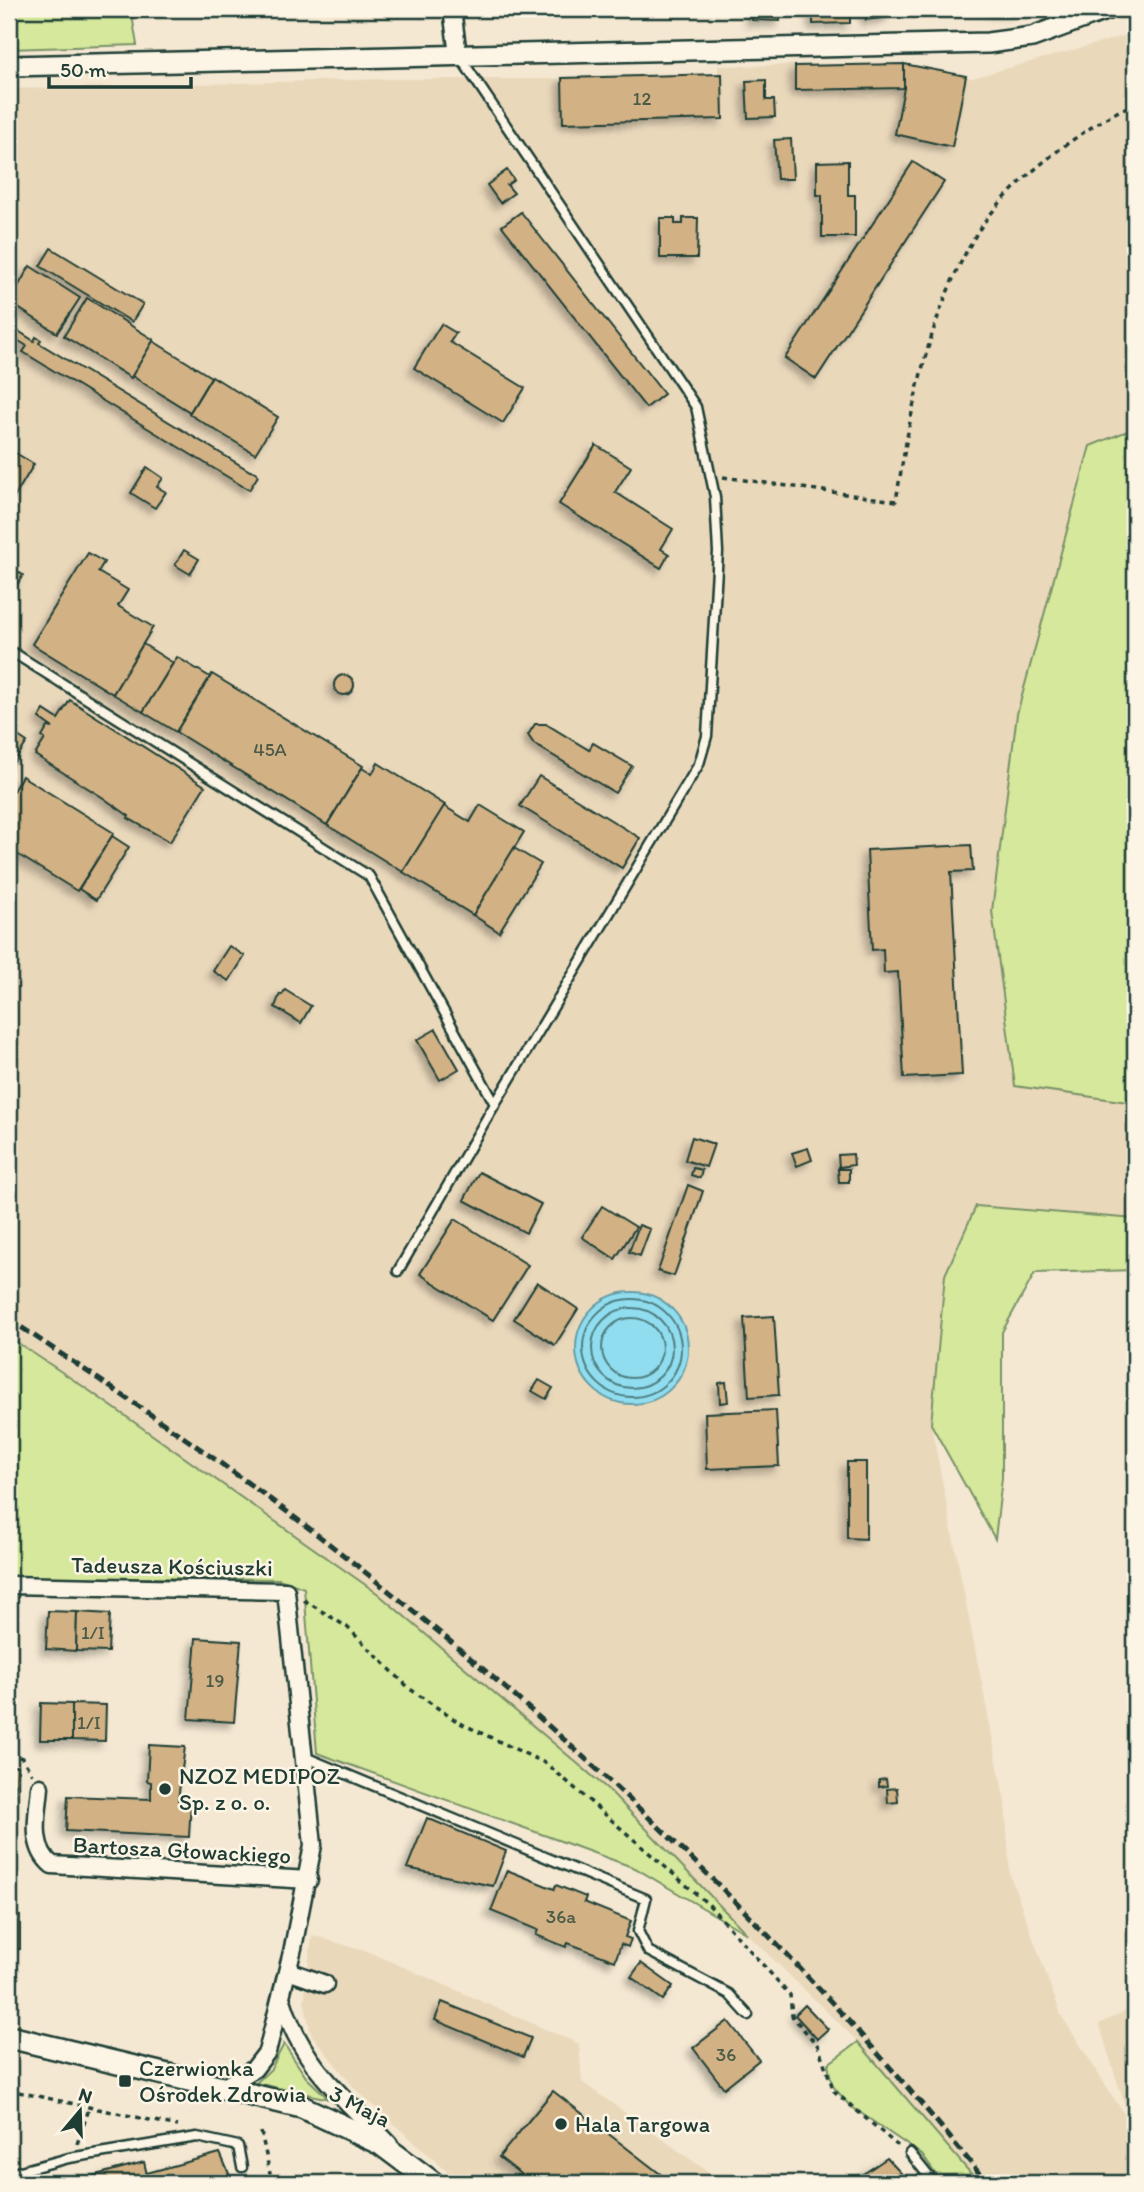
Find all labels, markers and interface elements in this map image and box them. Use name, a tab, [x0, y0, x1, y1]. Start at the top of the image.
scale bar	[49, 46, 191, 90]
text: 50 m	[60, 57, 107, 82]
house number: 12	[633, 87, 651, 110]
house number: 45A	[253, 738, 287, 761]
street label: Tadeusza Kościuszki	[71, 1550, 273, 1582]
house number: 1/I	[81, 1621, 105, 1644]
house number: 19	[206, 1669, 224, 1692]
house number: 1/I	[77, 1711, 101, 1734]
place label: NZOZ MEDIPOZ Sp. z o. o.	[179, 1762, 340, 1816]
marker: NZOZ MEDIPOZ Sp. z o. o.	[157, 1781, 173, 1797]
street label: Bartosza Głowackiego	[72, 1830, 292, 1870]
house number: 36a	[546, 1905, 576, 1928]
house number: 36	[716, 2043, 736, 2066]
place label: Czerwionka Ośrodek Zdrowia	[139, 2054, 306, 2108]
marker: Czerwionka Ośrodek Zdrowia	[117, 2073, 133, 2089]
north arrow	[46, 2076, 116, 2146]
street label: 3 Maja	[325, 2079, 395, 2133]
text: N	[76, 2082, 95, 2108]
place label: Hala Targowa	[575, 2110, 710, 2138]
marker: Hala Targowa	[553, 2116, 569, 2132]

